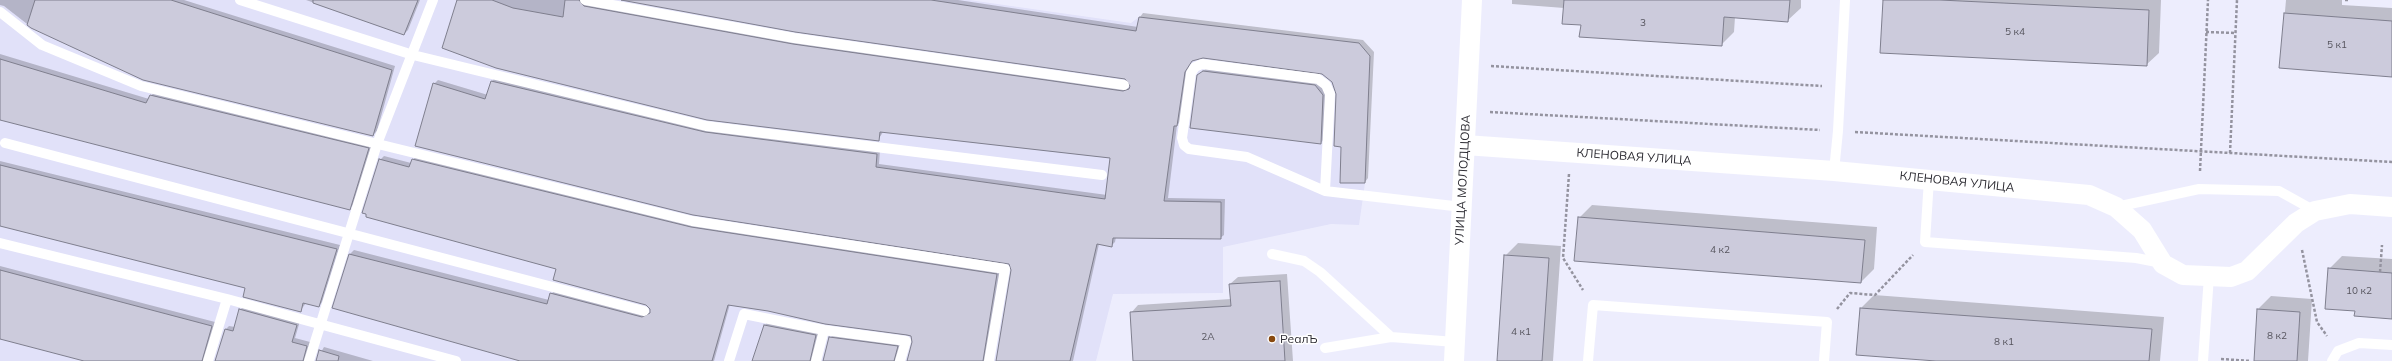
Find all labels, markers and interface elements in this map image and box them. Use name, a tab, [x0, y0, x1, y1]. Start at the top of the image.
house number: 3	[1640, 17, 1646, 29]
house number: 5 к4	[2005, 26, 2025, 38]
house number: 5 к1	[2327, 39, 2347, 51]
street label: УЛИЦА МОЛОДЦОВА	[1452, 114, 1474, 246]
street label: КЛЕНОВАЯ УЛИЦА	[1576, 146, 1692, 168]
street label: КЛЕНОВАЯ УЛИЦА	[1899, 169, 2015, 195]
house number: 4 к2	[1710, 244, 1730, 256]
house number: 10 к2	[2346, 285, 2372, 297]
house number: 4 к1	[1511, 326, 1531, 338]
house number: 8 к2	[2267, 330, 2287, 342]
house number: 2А	[1201, 331, 1215, 343]
place label: РеалЪ	[1280, 332, 1318, 346]
marker: РеалЪ	[1267, 334, 1277, 344]
house number: 8 к1	[1994, 336, 2014, 348]

